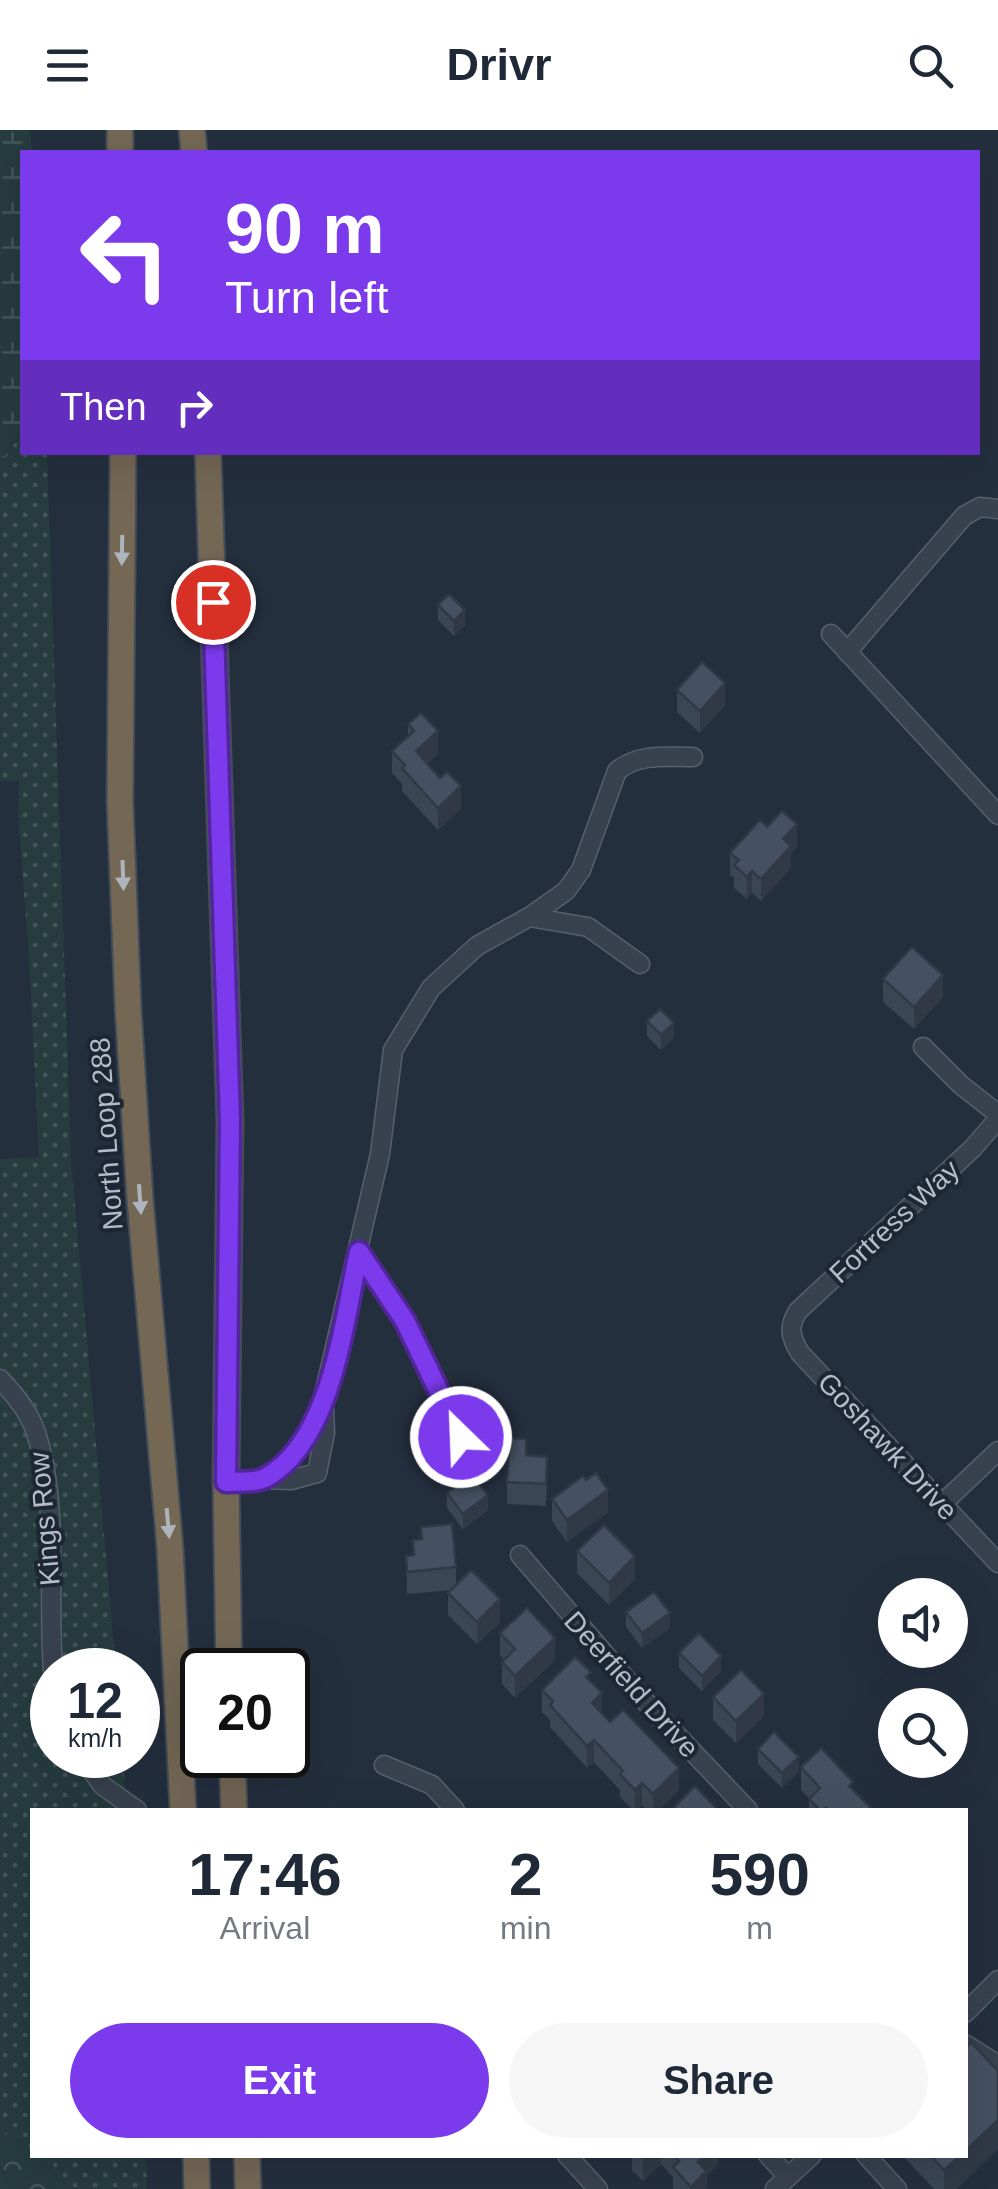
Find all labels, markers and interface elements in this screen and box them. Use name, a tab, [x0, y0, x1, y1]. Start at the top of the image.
icon: menu	[40, 38, 95, 93]
icon: search	[903, 38, 958, 93]
text: Drivr	[446, 39, 552, 90]
icon: left	[60, 190, 190, 320]
text: 90 m	[225, 190, 385, 268]
text: Turn left	[225, 272, 388, 323]
icon: right	[167, 380, 222, 435]
text: Then	[60, 386, 147, 428]
one-way arrow	[114, 534, 130, 566]
pin	[171, 560, 256, 645]
icon: arrive	[186, 575, 241, 630]
one-way arrow	[116, 859, 132, 891]
street label: North Loop 288	[84, 1037, 129, 1231]
street label: Fortress Way	[823, 1154, 965, 1289]
one-way arrow	[133, 1184, 149, 1216]
street label: Goshawk Drive	[812, 1366, 964, 1526]
position arrow	[409, 1385, 513, 1489]
street label: Kings Row	[23, 1450, 66, 1587]
one-way arrow	[160, 1508, 176, 1540]
map controls	[878, 1578, 968, 1778]
button: sound	[878, 1578, 968, 1668]
street label: Deerfield Drive	[558, 1605, 705, 1764]
speed limit sign: 20	[180, 1648, 310, 1778]
text: 12	[67, 1673, 123, 1729]
button: search	[878, 1688, 968, 1778]
text: km/h	[68, 1724, 122, 1752]
text: 17:46	[188, 1841, 342, 1908]
text: 2	[509, 1841, 542, 1908]
text: 590	[710, 1841, 810, 1908]
text: Arrival	[220, 1910, 310, 1946]
text: min	[500, 1910, 551, 1946]
text: m	[746, 1910, 773, 1946]
button: Exit	[70, 2023, 489, 2138]
button: Share	[509, 2023, 928, 2138]

